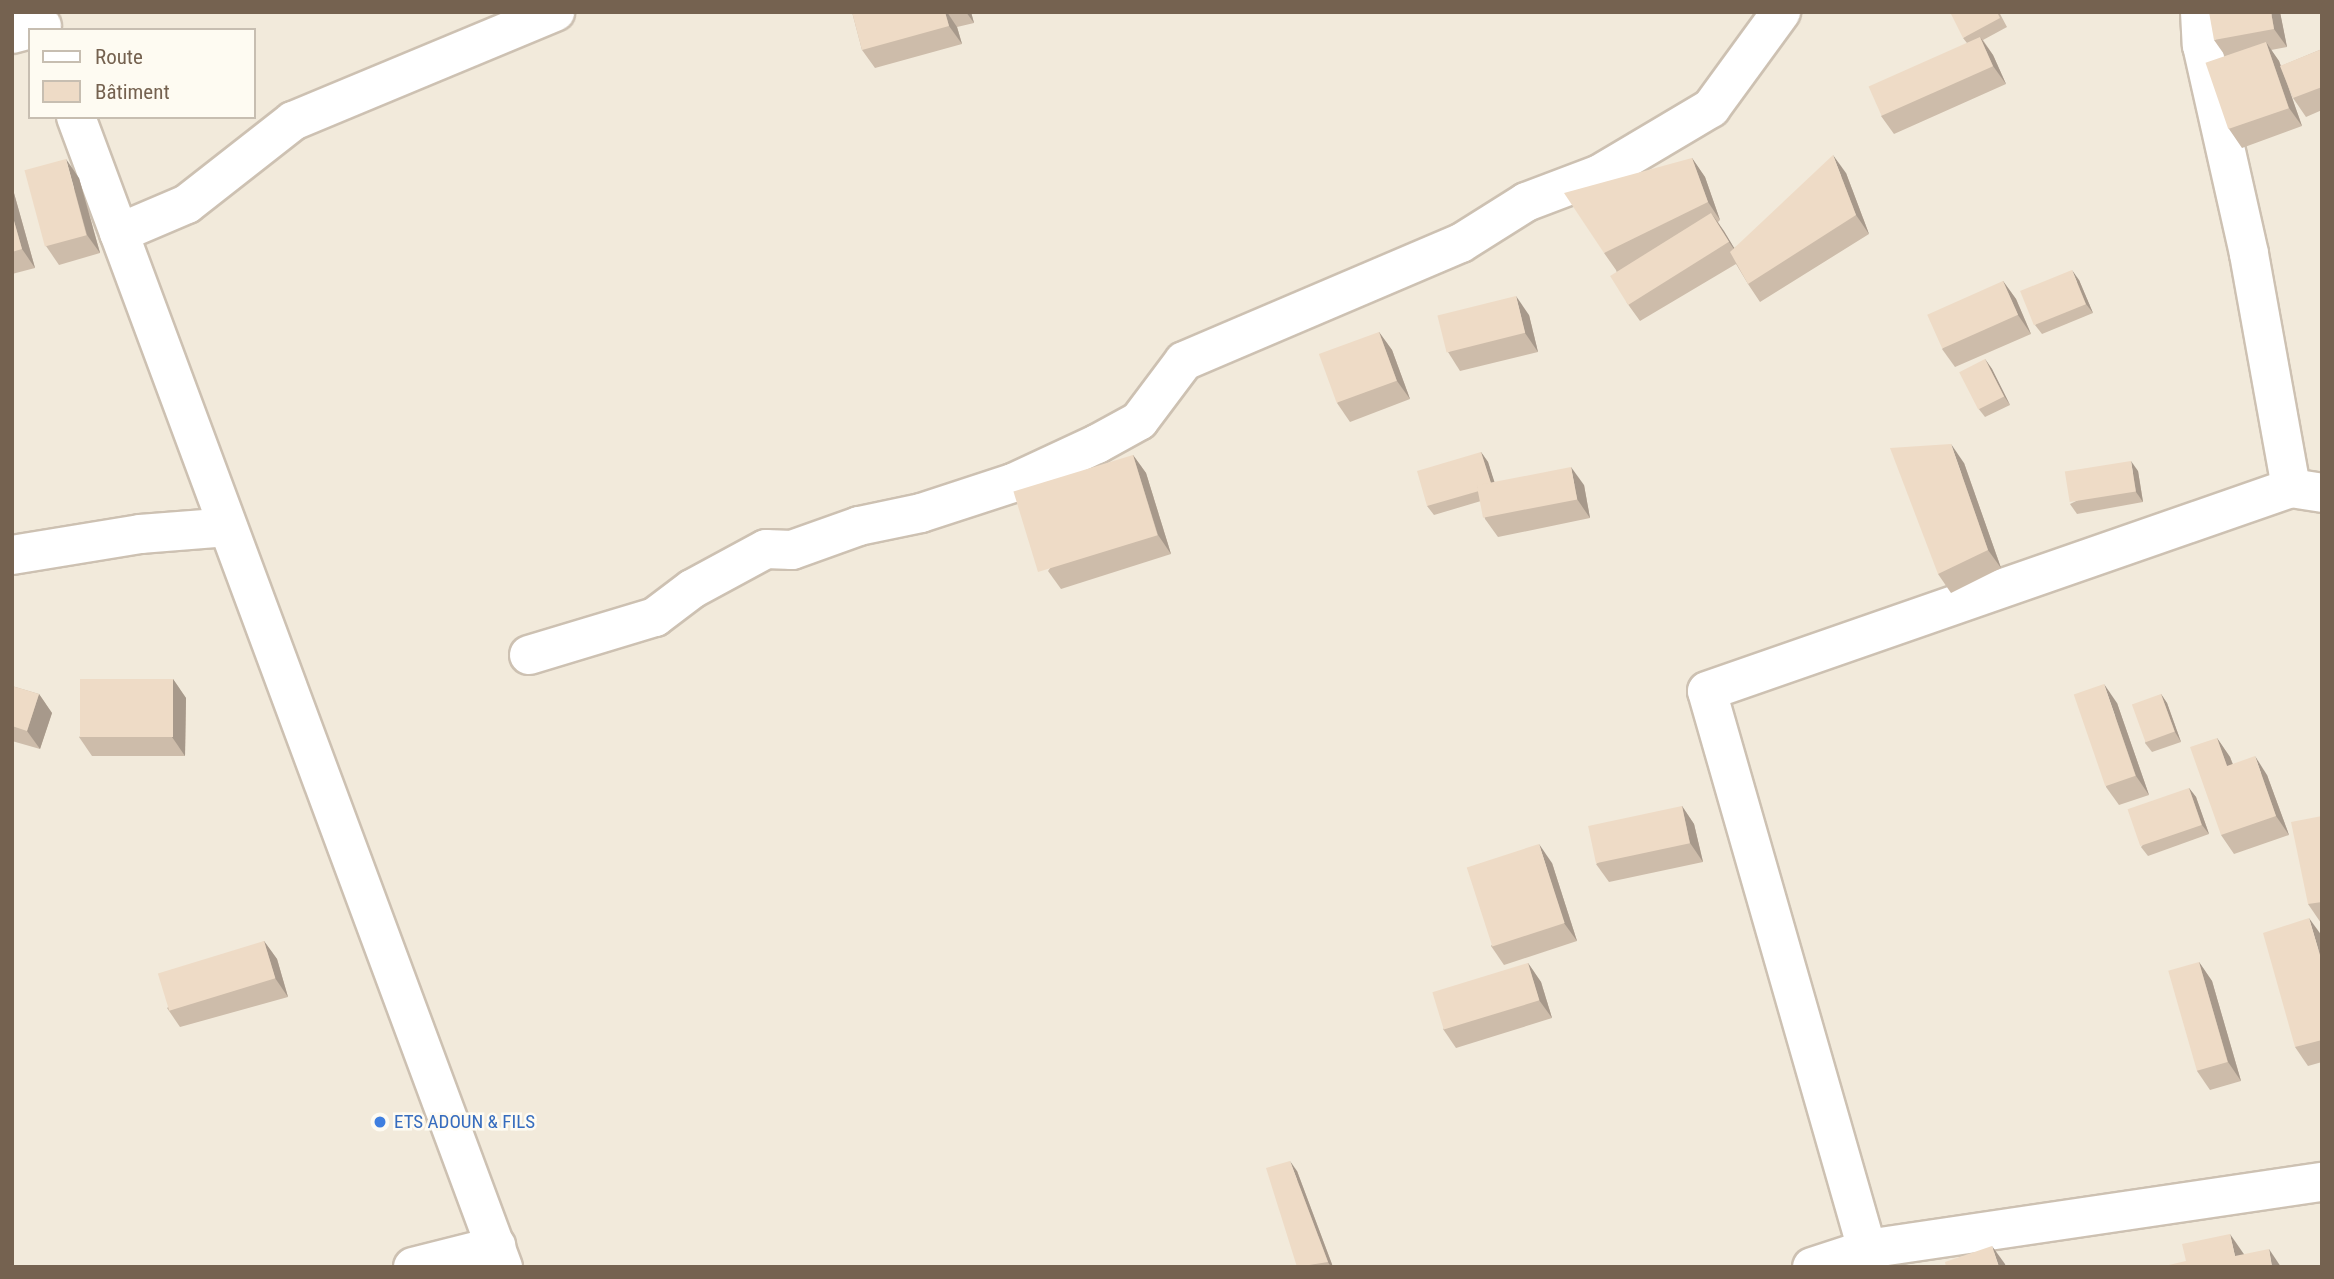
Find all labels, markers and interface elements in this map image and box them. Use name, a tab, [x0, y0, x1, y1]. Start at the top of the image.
legend	[28, 28, 256, 119]
text: Route	[95, 45, 143, 69]
text: Bâtiment	[95, 80, 170, 104]
place label: ETS ADOUN & FILS	[394, 1111, 535, 1133]
marker: ETS ADOUN & FILS	[372, 1114, 388, 1130]

